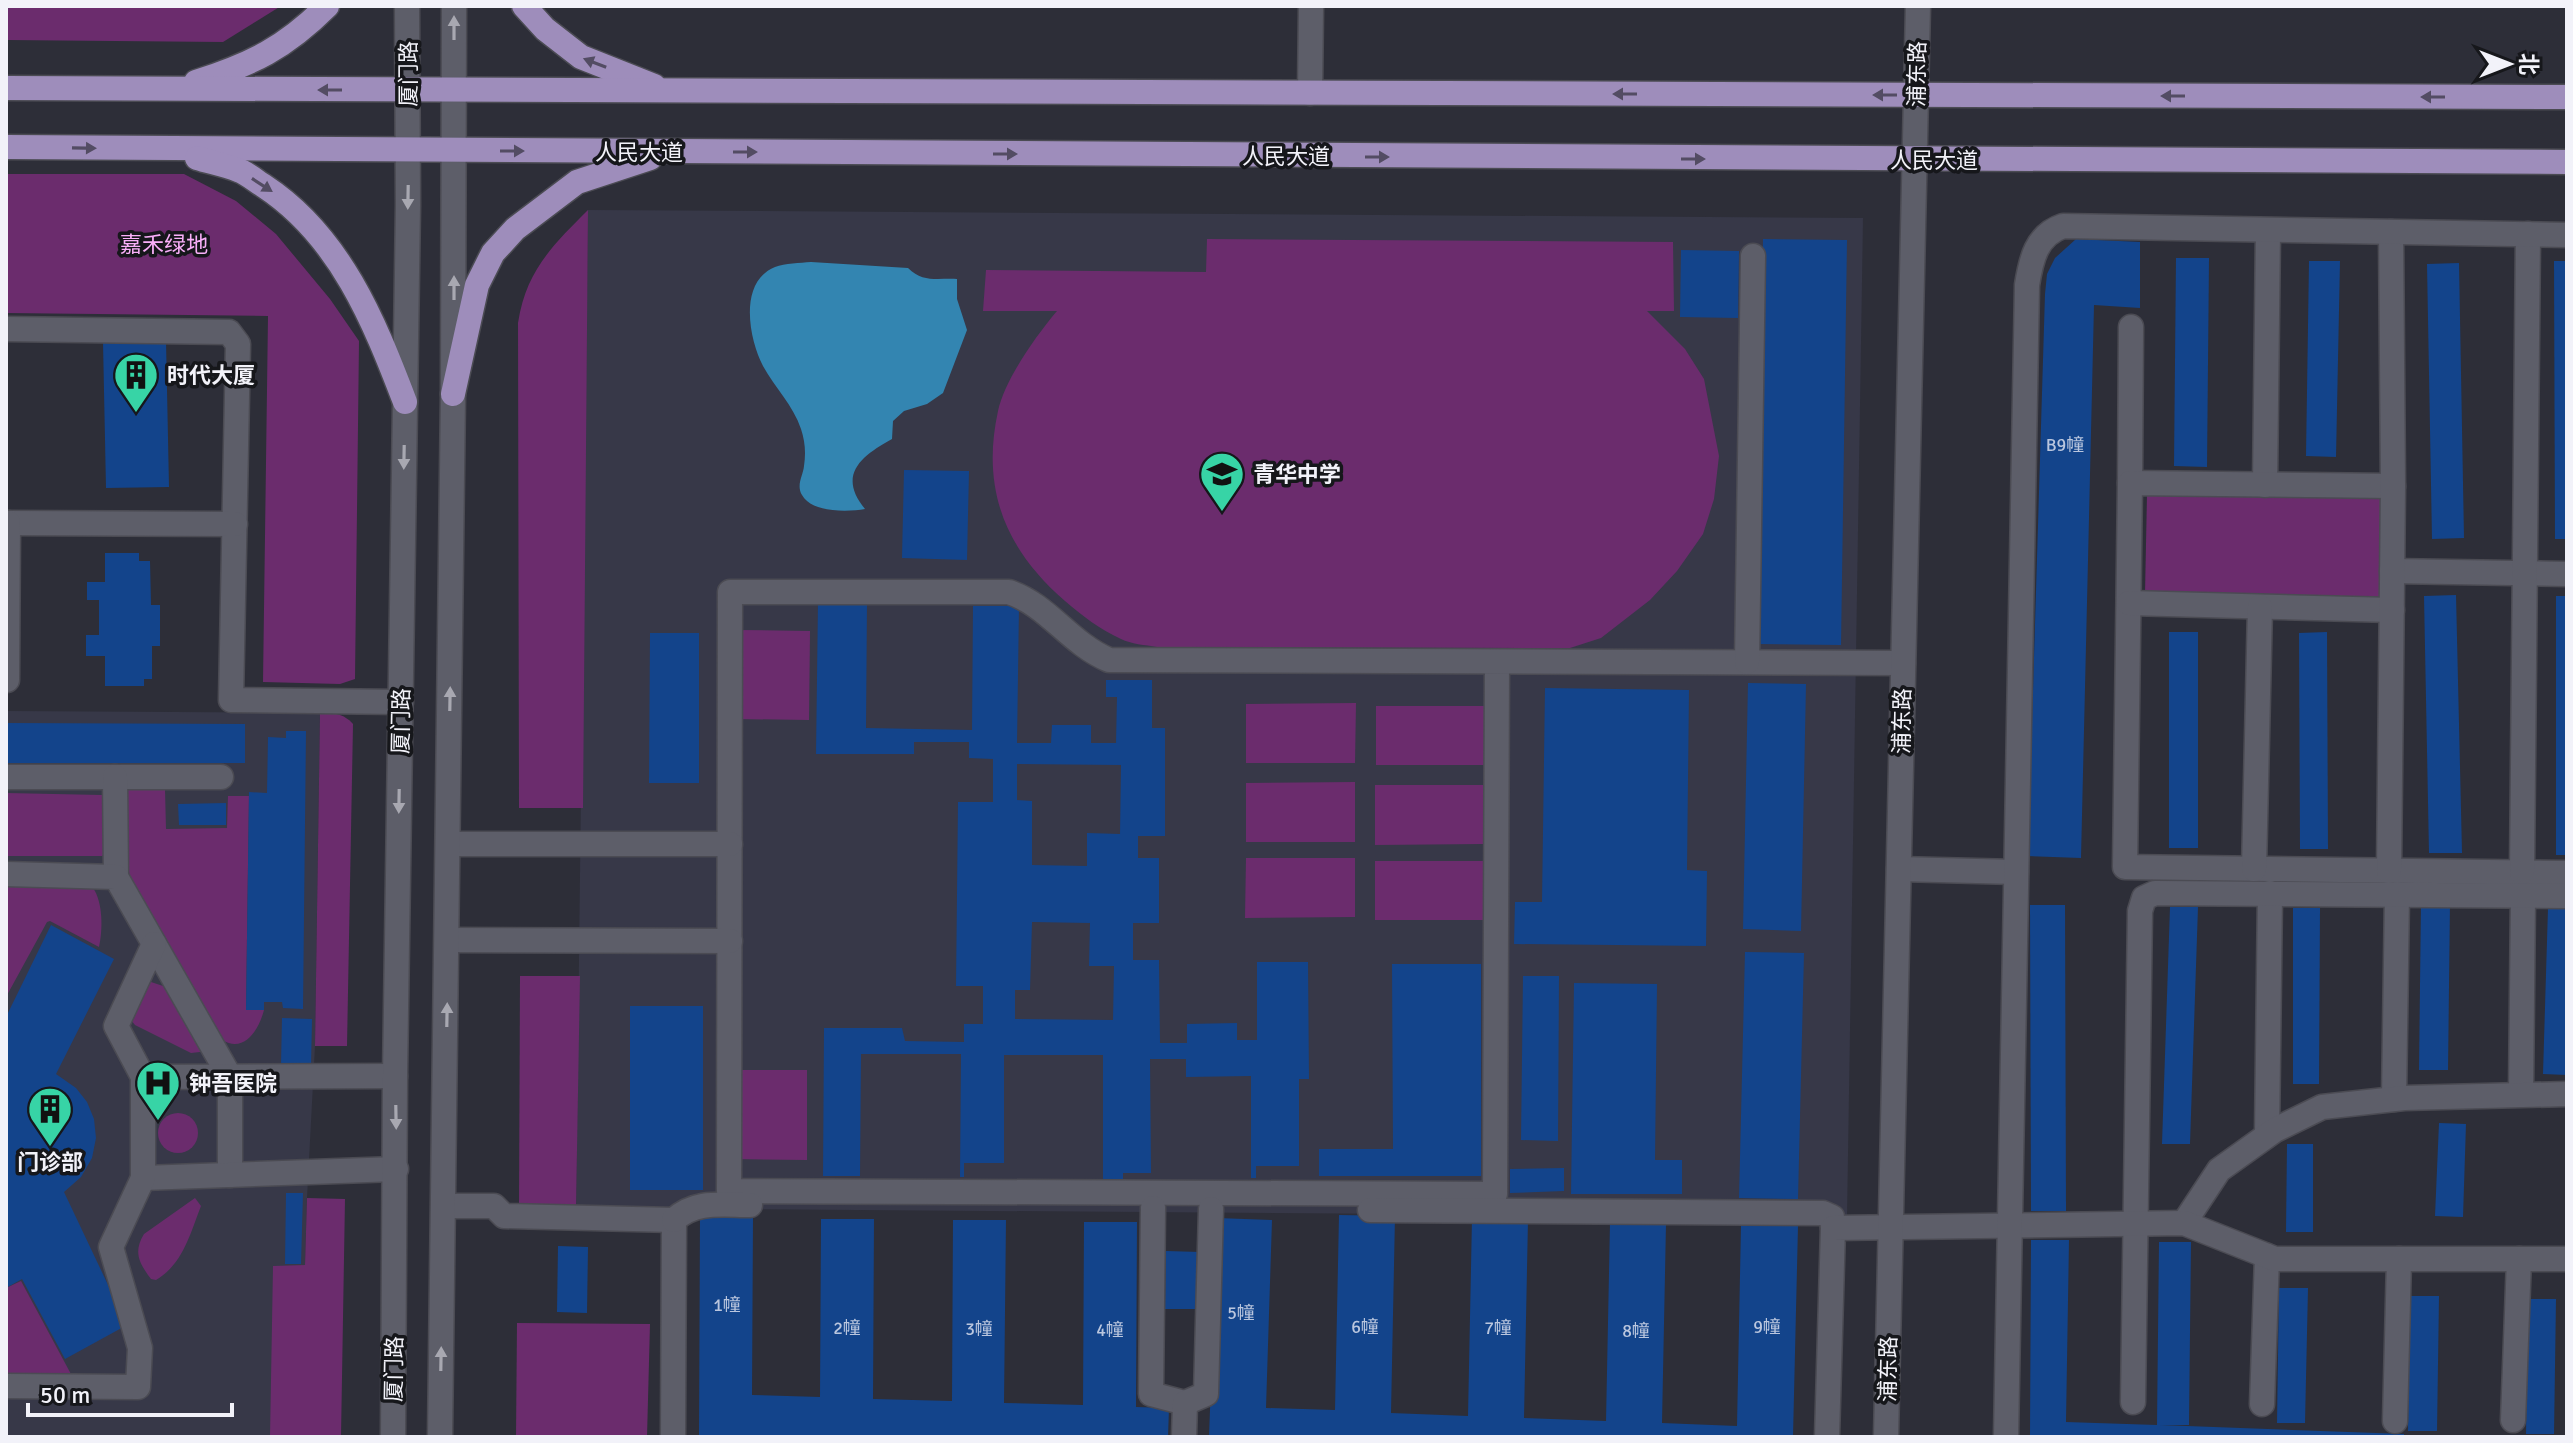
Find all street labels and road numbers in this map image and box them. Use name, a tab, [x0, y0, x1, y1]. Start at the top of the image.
street label: 厦门路	[395, 41, 422, 107]
street label: 浦东路	[1903, 41, 1931, 107]
street label: 人民大道	[595, 139, 683, 166]
street label: 人民大道	[1242, 143, 1330, 170]
street label: 人民大道	[1890, 147, 1978, 174]
street label: 厦门路	[387, 688, 415, 754]
street label: 浦东路	[1888, 688, 1916, 754]
street label: 厦门路	[380, 1336, 408, 1402]
street label: 浦东路	[1874, 1336, 1902, 1402]

